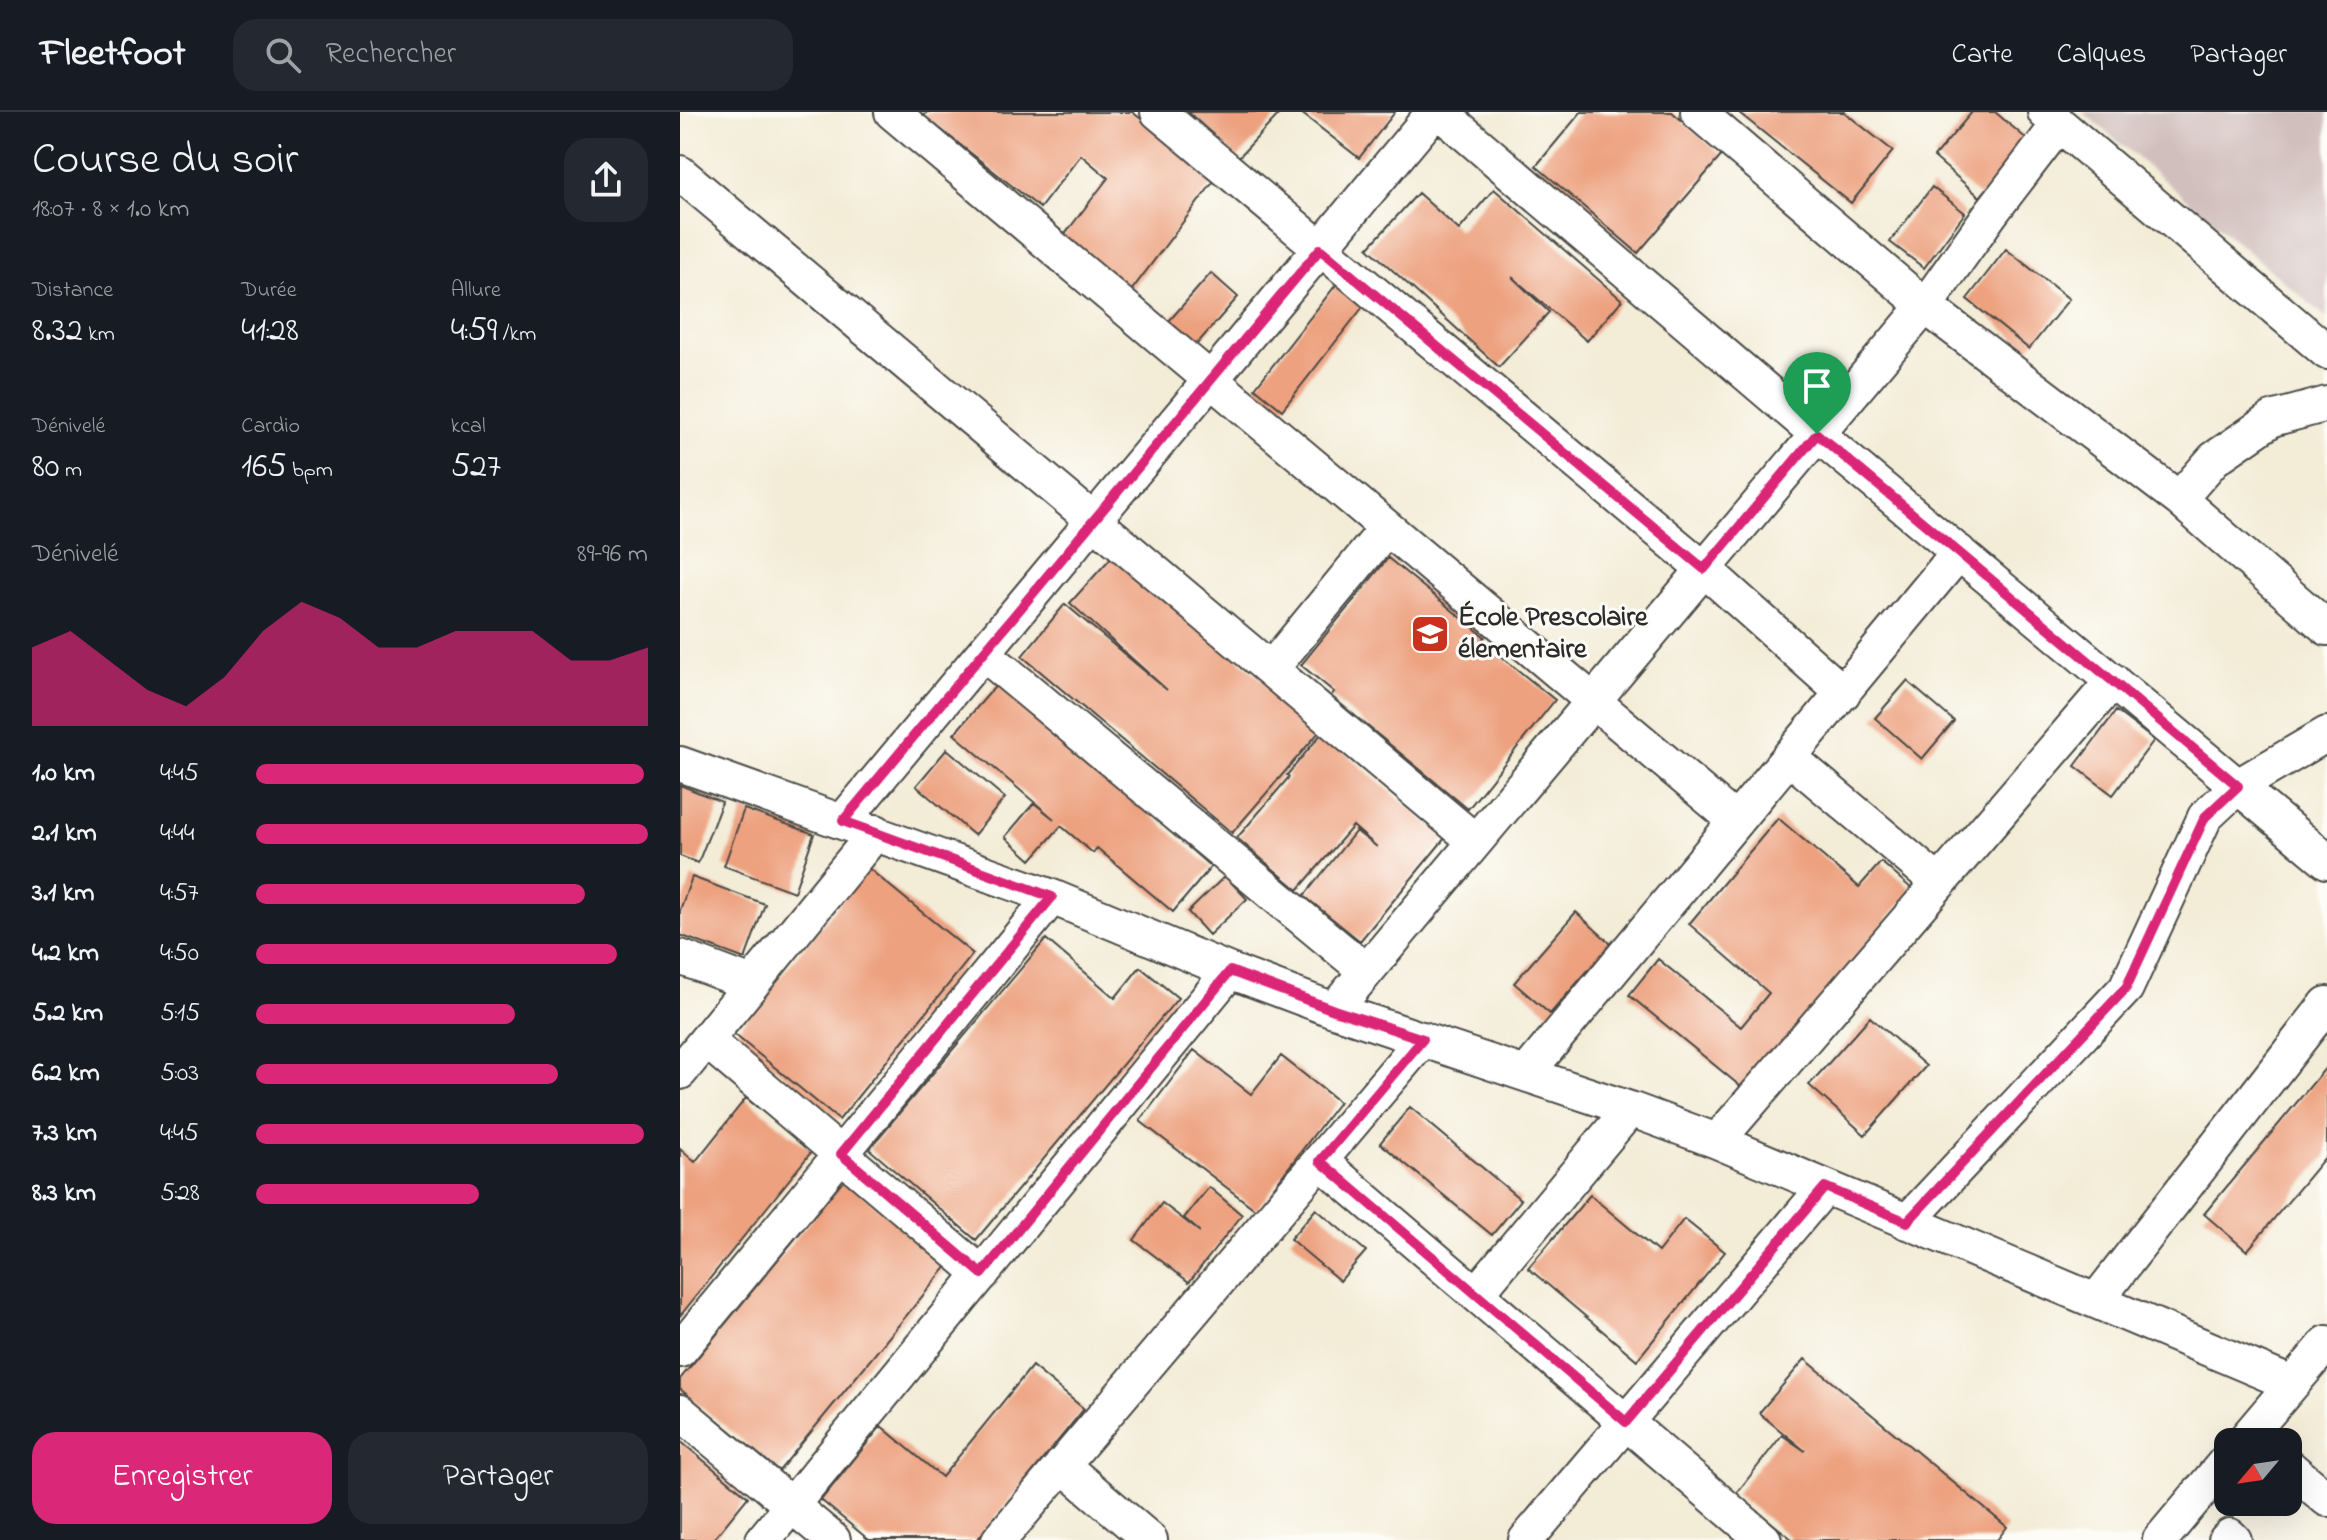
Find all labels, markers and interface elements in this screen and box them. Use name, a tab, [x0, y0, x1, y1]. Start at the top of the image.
search box	[233, 19, 793, 91]
text: Fleetfoot	[40, 27, 185, 83]
icon: search	[261, 33, 305, 77]
text: Rechercher	[325, 33, 456, 77]
text: Carte	[1952, 35, 2013, 76]
text: Calques	[2057, 35, 2146, 76]
text: Partager	[2190, 35, 2287, 76]
text: Course du soir	[32, 129, 298, 193]
button: share	[564, 138, 648, 222]
text: 18:07 · 8 × 1.0 km	[32, 191, 189, 229]
text: Distance	[32, 275, 113, 307]
text: Durée	[241, 275, 297, 307]
text: Allure	[451, 275, 501, 307]
text: 8.32	[32, 307, 83, 357]
text: 41:28	[241, 307, 299, 357]
text: 4:59	[451, 307, 497, 357]
text: km	[83, 319, 115, 351]
text: /km	[497, 319, 536, 351]
pin	[1783, 352, 1851, 434]
icon: arrive	[1795, 364, 1839, 408]
text: Dénivelé	[32, 411, 105, 443]
text: Cardio	[241, 411, 300, 443]
text: kcal	[451, 411, 486, 443]
text: 80	[32, 443, 59, 493]
text: 165	[241, 443, 287, 493]
text: 527	[451, 443, 501, 493]
text: m	[59, 455, 82, 487]
text: bpm	[287, 455, 333, 487]
text: Dénivelé	[32, 536, 119, 574]
text: 89–96 m	[577, 536, 648, 574]
place label: École Prescolaire élementaire	[1458, 598, 1649, 671]
school or university icon: École Prescolaire élementaire	[1409, 613, 1451, 655]
text: 1.0 km	[32, 755, 95, 793]
text: 4:45	[160, 755, 199, 793]
text: 2.1 km	[32, 815, 97, 853]
text: 4:44	[160, 815, 194, 853]
text: 3.1 km	[32, 875, 94, 913]
text: 4:57	[160, 875, 199, 913]
text: 4.2 km	[32, 935, 99, 973]
text: 4:50	[160, 935, 199, 973]
text: 5.2 km	[32, 995, 103, 1033]
text: 5:15	[160, 995, 200, 1033]
text: 6.2 km	[32, 1055, 100, 1093]
text: 5:03	[160, 1055, 199, 1093]
text: 7.3 km	[32, 1115, 97, 1153]
text: 4:45	[160, 1115, 199, 1153]
text: 8.3 km	[32, 1175, 96, 1213]
text: 5:28	[160, 1175, 200, 1213]
north arrow	[2214, 1428, 2302, 1516]
map controls	[2214, 1428, 2302, 1516]
button: Enregistrer	[32, 1432, 332, 1524]
button: Partager	[348, 1432, 648, 1524]

